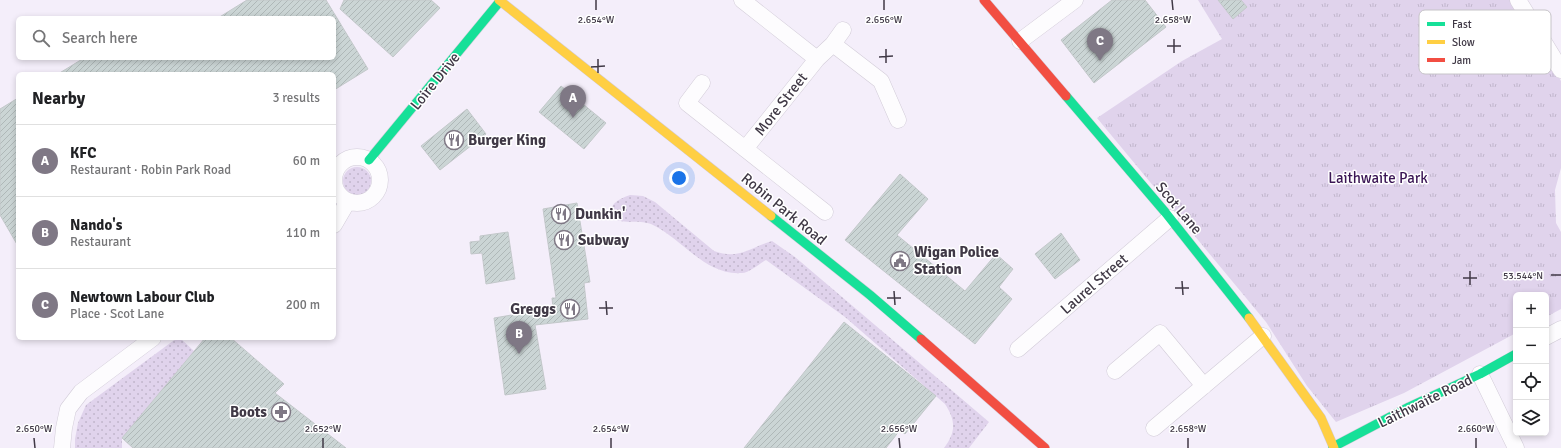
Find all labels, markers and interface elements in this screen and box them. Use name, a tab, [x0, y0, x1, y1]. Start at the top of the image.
legend	[1419, 10, 1551, 74]
text: 2.654°W	[578, 14, 615, 26]
text: 2.656°W	[866, 14, 903, 26]
text: 2.658°W	[1155, 14, 1192, 26]
search box	[16, 16, 336, 60]
text: Fast	[1452, 18, 1472, 31]
icon: search	[30, 27, 52, 49]
pin: C	[1087, 28, 1113, 61]
text: Search here	[62, 29, 138, 47]
text: Slow	[1452, 36, 1475, 49]
street label: Loire Drive	[406, 49, 464, 113]
text: Jam	[1452, 54, 1471, 67]
street label: More Street	[751, 69, 811, 139]
pin: A	[560, 85, 586, 118]
text: Nearby	[32, 88, 85, 109]
text: 3 results	[272, 90, 320, 106]
restaurant icon: Burger King	[443, 129, 465, 151]
place label: Burger King	[468, 131, 546, 149]
text: KFC	[70, 144, 96, 162]
text: A	[41, 153, 49, 169]
text: 60 m	[293, 153, 320, 169]
text: Restaurant · Robin Park Road	[70, 162, 231, 178]
your location	[669, 168, 689, 188]
street label: Robin Park Road	[738, 169, 830, 249]
park label: Laithwaite Park	[1328, 169, 1428, 187]
street label: Scot Lane	[1152, 178, 1206, 238]
restaurant icon: Dunkin'	[550, 203, 572, 225]
place label: Dunkin'	[575, 205, 625, 223]
text: Nando's	[70, 216, 122, 234]
text: B	[41, 225, 49, 241]
text: 110 m	[286, 225, 320, 241]
restaurant icon: Subway	[553, 229, 575, 251]
place label: Subway	[578, 231, 629, 249]
text: Restaurant	[70, 234, 131, 250]
place label: Wigan Police Station	[914, 243, 999, 278]
public building icon: Wigan Police Station	[889, 250, 911, 272]
street label: Laurel Street	[1057, 250, 1131, 318]
text: 53.544°N	[1503, 270, 1543, 282]
text: Newtown Labour Club	[70, 288, 215, 306]
map controls	[1513, 292, 1549, 436]
button: +	[1513, 292, 1549, 328]
text: C	[41, 297, 49, 313]
text: 200 m	[286, 297, 320, 313]
restaurant icon: Greggs	[559, 298, 581, 320]
place label: Greggs	[510, 300, 556, 318]
text: Place · Scot Lane	[70, 306, 164, 322]
pin: B	[506, 321, 532, 354]
button: −	[1513, 328, 1549, 364]
button: locate	[1513, 364, 1549, 400]
street label: Laithwaite Road	[1375, 370, 1475, 432]
button: layers	[1513, 400, 1549, 436]
pharmacy icon: Boots	[270, 401, 292, 423]
place label: Boots	[230, 403, 267, 421]
text: 2.650°W	[16, 423, 53, 435]
text: 2.652°W	[305, 423, 342, 435]
text: 2.654°W	[593, 423, 630, 435]
text: 2.656°W	[881, 423, 918, 435]
text: 2.658°W	[1170, 423, 1207, 435]
text: 2.660°W	[1458, 423, 1495, 435]

